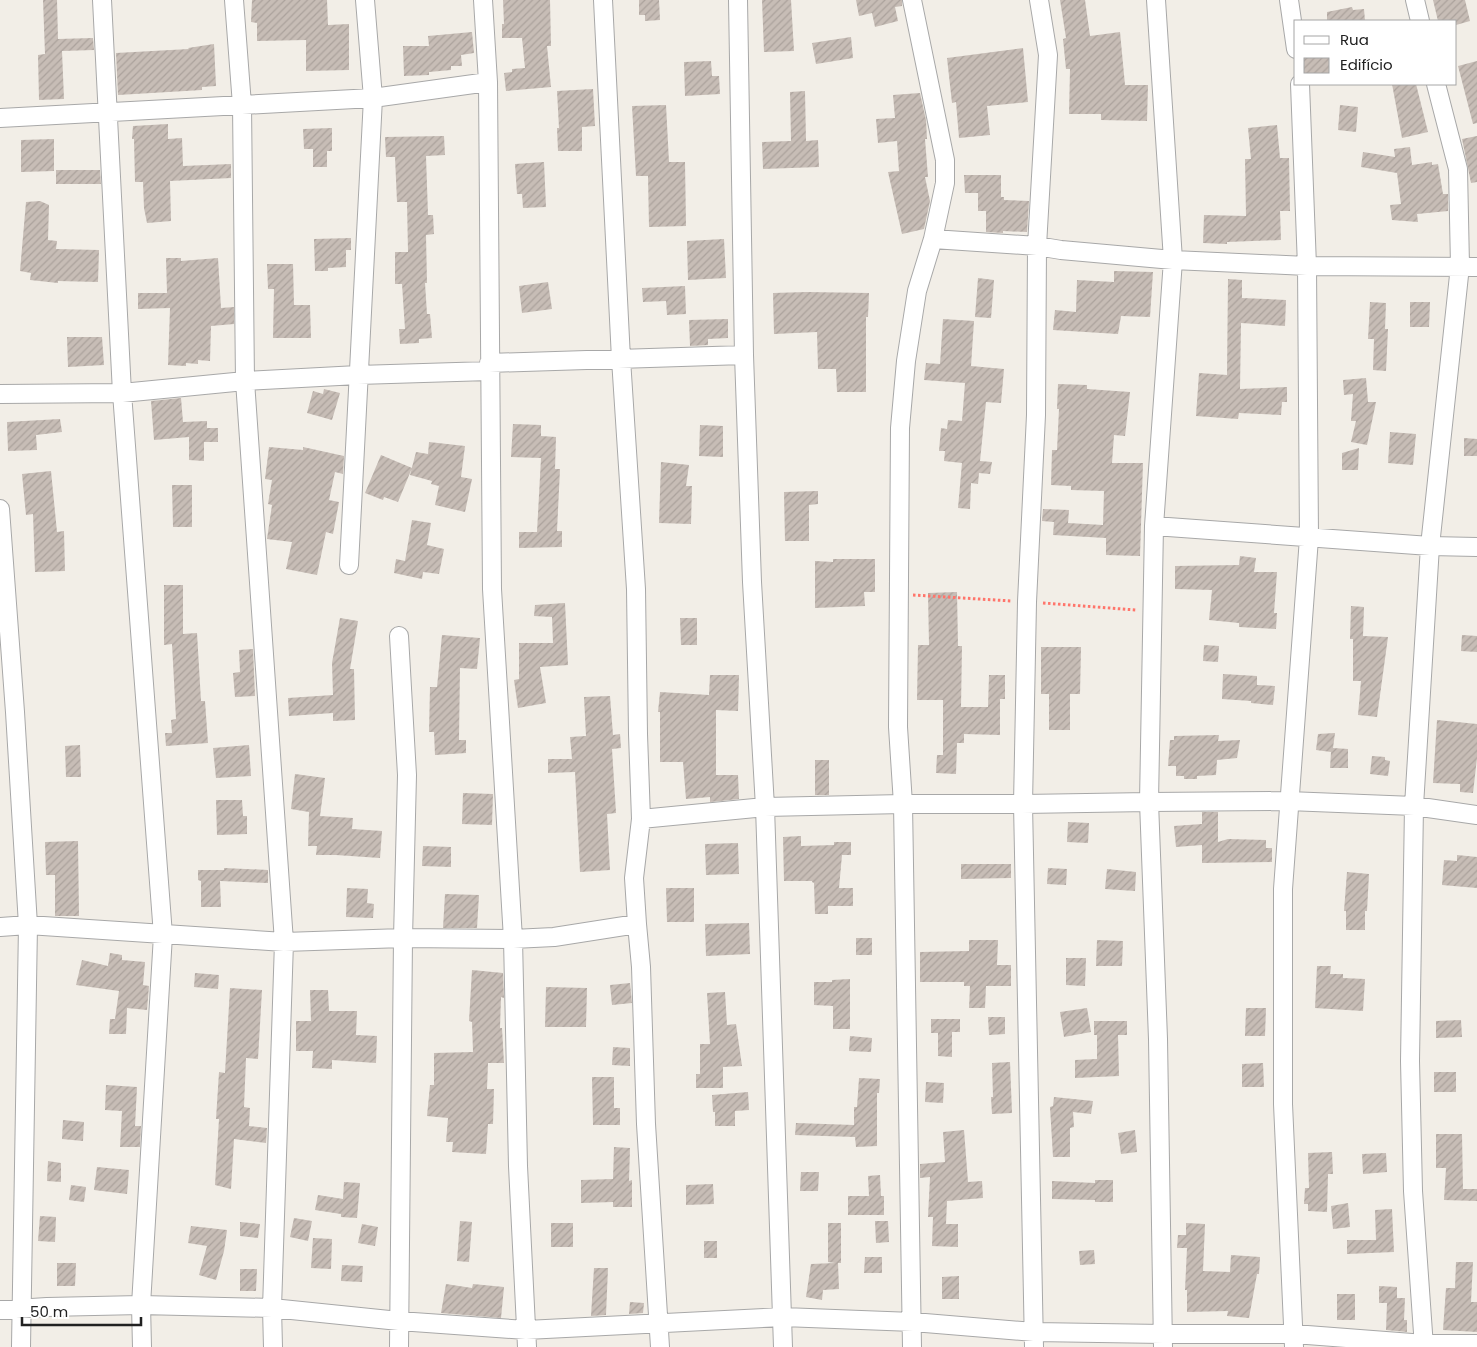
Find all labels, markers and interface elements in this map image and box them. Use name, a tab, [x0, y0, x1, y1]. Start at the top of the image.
legend	[1294, 20, 1457, 85]
text: Rua	[1340, 29, 1369, 50]
text: Edifício	[1340, 54, 1393, 75]
scale bar	[22, 1294, 141, 1326]
text: 50 m	[30, 1301, 68, 1322]

